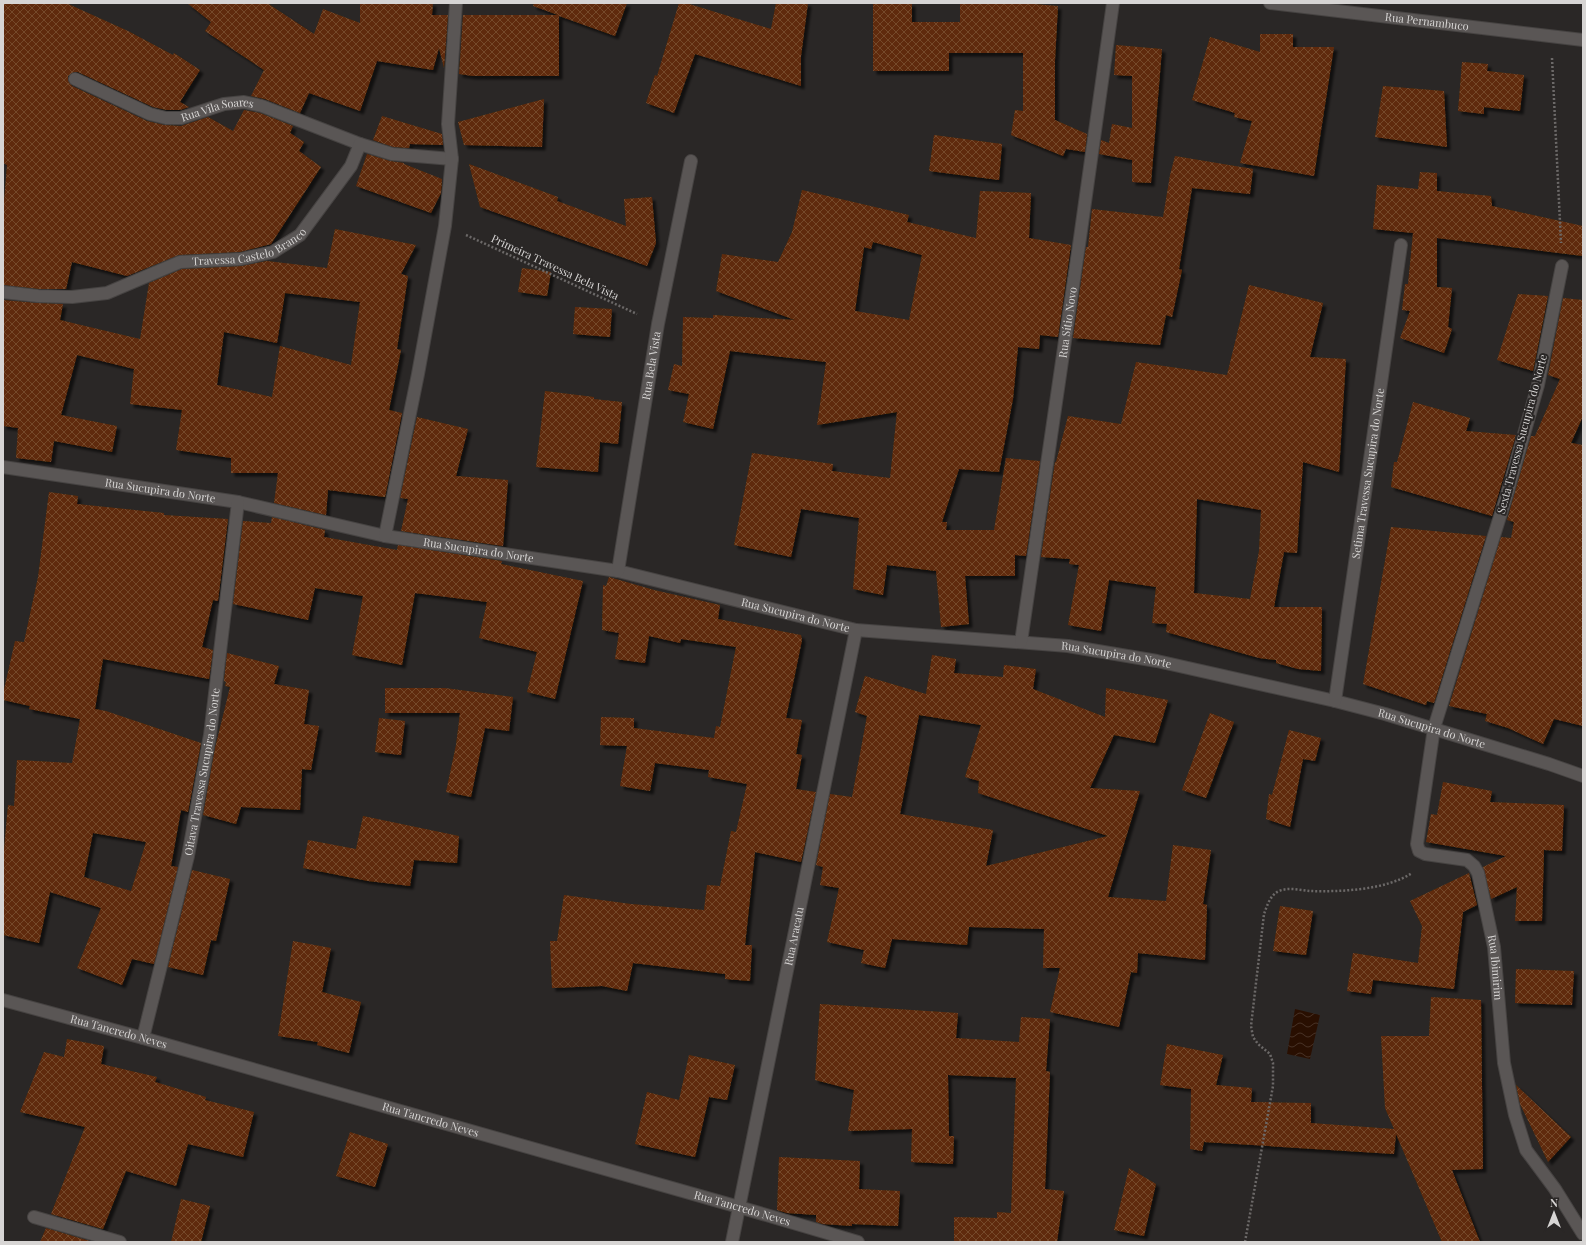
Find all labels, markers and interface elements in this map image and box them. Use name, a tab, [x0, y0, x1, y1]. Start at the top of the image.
street label: Rua Pernambuco	[1384, 9, 1470, 33]
street label: Rua Vila Soares	[179, 94, 256, 125]
street label: Travessa Castelo Branco	[192, 225, 310, 268]
street label: Primeira Travessa Bela Vista	[489, 230, 622, 303]
street label: Rua Sítio Novo	[1055, 286, 1080, 359]
street label: Rua Bela Vista	[638, 330, 664, 401]
street label: Sexta Travessa Sucupira do Norte	[1493, 352, 1550, 515]
street label: Setima Travessa Sucupira do Norte	[1348, 387, 1387, 560]
street label: Rua Sucupira do Norte	[104, 474, 217, 506]
street label: Rua Sucupira do Norte	[422, 534, 535, 565]
street label: Rua Sucupira do Norte	[740, 594, 852, 635]
street label: Rua Sucupira do Norte	[1061, 638, 1173, 671]
street label: Oitava Travessa Sucupira do Norte	[180, 686, 223, 857]
street label: Rua Sucupira do Norte	[1376, 704, 1488, 751]
street label: Rua Aracatu	[780, 905, 807, 967]
street label: Rua Ibimirim	[1485, 933, 1507, 1001]
street label: Rua Tancredo Neves	[69, 1011, 169, 1052]
street label: Rua Tancredo Neves	[381, 1098, 481, 1140]
street label: Rua Tancredo Neves	[692, 1187, 793, 1229]
north arrow	[1534, 1193, 1574, 1233]
text: N	[1550, 1195, 1558, 1210]

